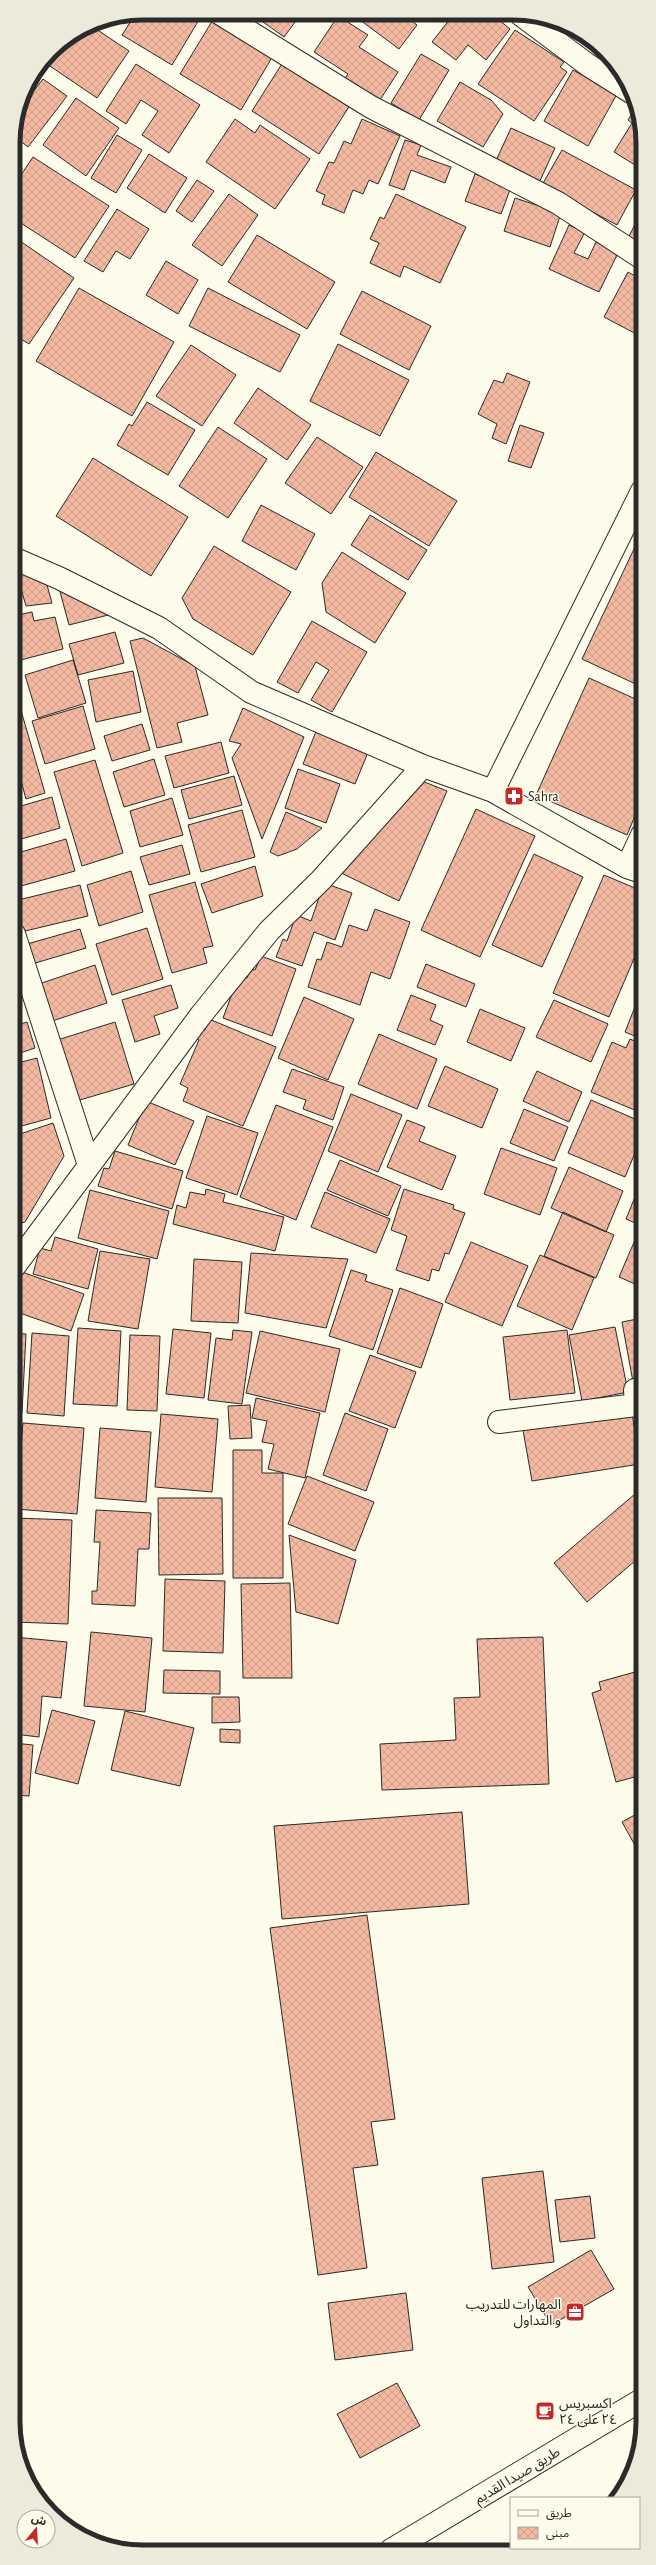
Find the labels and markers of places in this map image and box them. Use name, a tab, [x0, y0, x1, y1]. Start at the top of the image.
pharmacy icon: Sahra	[503, 785, 525, 807]
place label: Sahra	[528, 790, 559, 804]
place label: المهارات للتدريب و التداول	[466, 2298, 561, 2329]
office icon: المهارات للتدريب و التداول	[564, 2301, 586, 2323]
place label: اكسبريس ٢٤ على ٢٤	[559, 2397, 617, 2428]
cafe icon: اكسبريس ٢٤ على ٢٤	[534, 2400, 556, 2422]

